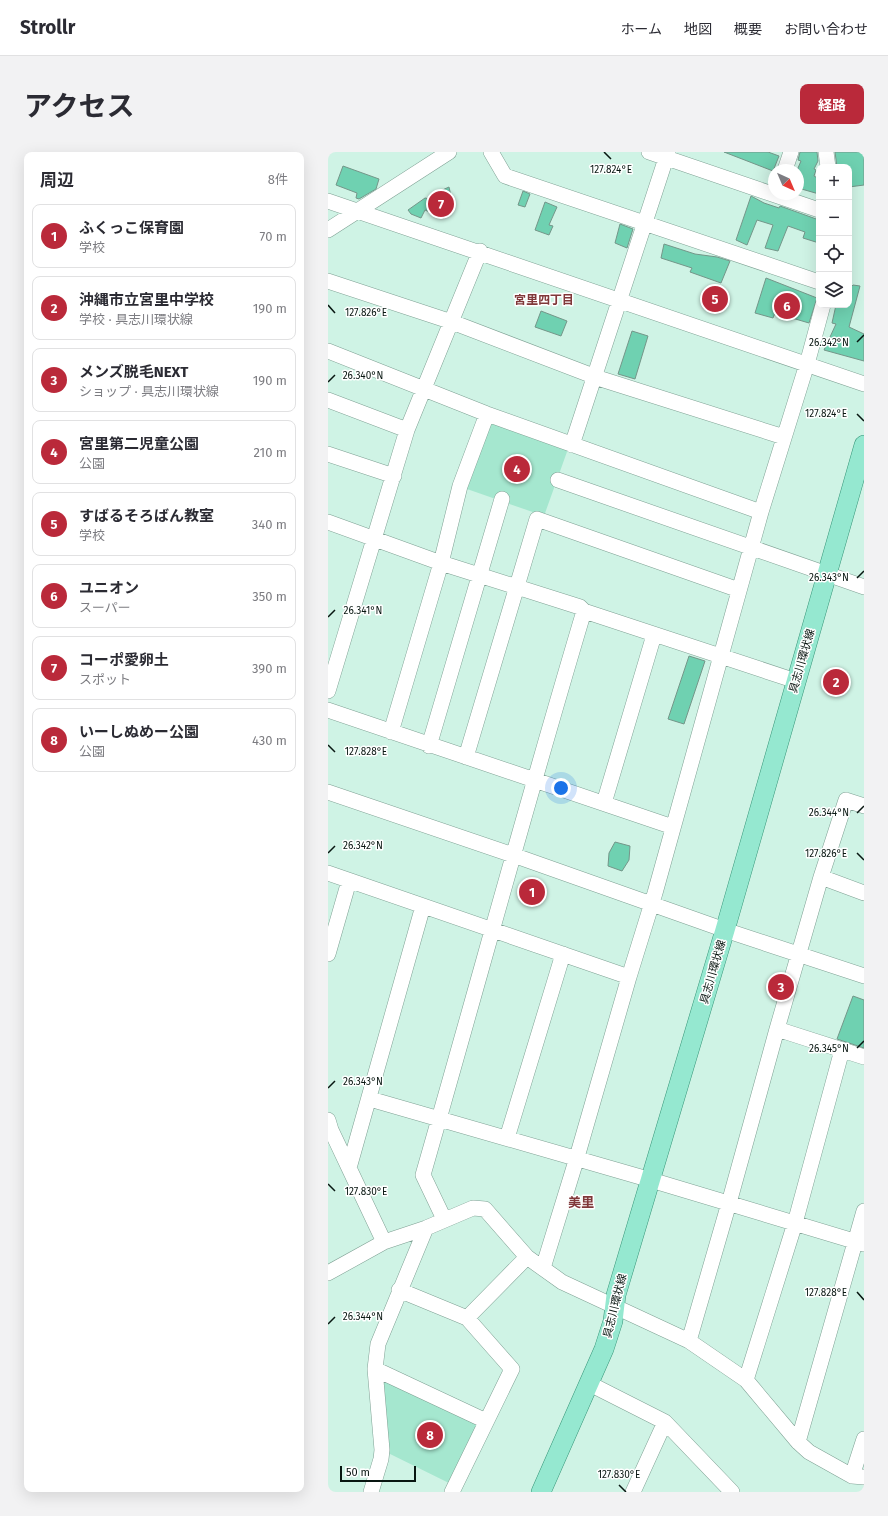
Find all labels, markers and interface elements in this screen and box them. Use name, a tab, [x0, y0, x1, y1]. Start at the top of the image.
text: Strollr	[20, 16, 75, 39]
text: ホーム	[620, 21, 662, 38]
text: 地図	[684, 21, 712, 38]
text: 概要	[734, 21, 762, 38]
text: お問い合わせ	[784, 21, 868, 38]
button: 経路	[800, 84, 864, 124]
text: アクセス	[24, 90, 135, 123]
text: 127.824°E	[590, 164, 632, 176]
north arrow	[768, 164, 804, 200]
map controls	[816, 164, 852, 308]
button: +	[816, 164, 852, 200]
text: 周辺	[40, 170, 74, 191]
text: 8件	[268, 172, 288, 187]
pin: 7	[428, 189, 454, 219]
button: −	[816, 200, 852, 236]
text: ふくっこ保育園	[79, 219, 184, 237]
text: 1	[51, 229, 57, 244]
text: 70 m	[260, 229, 287, 244]
button: locate	[816, 236, 852, 272]
text: 学校	[79, 240, 105, 255]
button: layers	[816, 272, 852, 308]
pin: 5	[702, 284, 728, 314]
text: 沖縄市立宮里中学校	[79, 291, 214, 309]
pin: 6	[774, 291, 800, 321]
district label: 宮里四丁目	[514, 293, 574, 307]
text: 2	[51, 301, 57, 316]
text: 190 m	[253, 301, 287, 316]
text: 127.826°E	[345, 307, 387, 319]
text: 学校 · 具志川環状線	[79, 312, 193, 327]
text: 26.342°N	[809, 337, 849, 349]
text: メンズ脱毛NEXT	[79, 363, 188, 381]
text: 26.340°N	[343, 370, 383, 382]
text: 3	[51, 373, 57, 388]
text: 190 m	[253, 373, 287, 388]
text: ショップ · 具志川環状線	[79, 384, 219, 399]
text: 127.824°E	[805, 408, 847, 420]
text: 宮里第二児童公園	[79, 435, 199, 453]
text: 4	[50, 445, 58, 460]
text: 210 m	[253, 445, 287, 460]
pin: 4	[504, 454, 530, 484]
text: 公園	[79, 456, 105, 471]
text: すばるそろばん教室	[79, 507, 214, 525]
text: 5	[51, 517, 57, 532]
text: 340 m	[252, 517, 287, 532]
text: 学校	[79, 528, 105, 543]
text: 26.343°N	[809, 572, 849, 584]
text: ユニオン	[79, 579, 139, 597]
text: 6	[50, 589, 58, 604]
text: 350 m	[252, 589, 287, 604]
text: スーパー	[79, 600, 131, 615]
text: 26.341°N	[344, 605, 382, 617]
street label: 具志川環状線	[787, 627, 817, 695]
text: コーポ愛卵土	[79, 651, 169, 669]
text: 7	[51, 661, 57, 676]
text: 390 m	[252, 661, 287, 676]
pin: 2	[823, 667, 849, 697]
text: スポット	[79, 672, 131, 687]
text: いーしぬめー公園	[79, 723, 199, 741]
text: 8	[50, 733, 58, 748]
text: 430 m	[252, 733, 287, 748]
text: 公園	[79, 744, 105, 759]
text: 127.828°E	[345, 746, 387, 758]
your location	[551, 778, 571, 798]
text: 26.344°N	[809, 807, 849, 819]
text: 26.342°N	[343, 840, 383, 852]
text: 127.826°E	[805, 848, 847, 860]
pin: 1	[519, 877, 545, 907]
street label: 具志川環状線	[698, 938, 728, 1006]
pin: 3	[768, 972, 794, 1002]
text: 26.345°N	[809, 1043, 849, 1055]
text: 26.343°N	[343, 1076, 383, 1088]
text: 127.830°E	[345, 1186, 387, 1198]
district label: 美里	[568, 1195, 594, 1210]
street label: 具志川環状線	[601, 1272, 629, 1340]
text: 127.828°E	[805, 1287, 847, 1299]
text: 26.344°N	[343, 1311, 383, 1323]
pin: 8	[417, 1420, 443, 1450]
scale bar	[340, 1464, 416, 1483]
text: 50 m	[346, 1466, 370, 1479]
text: 127.830°E	[598, 1469, 640, 1481]

